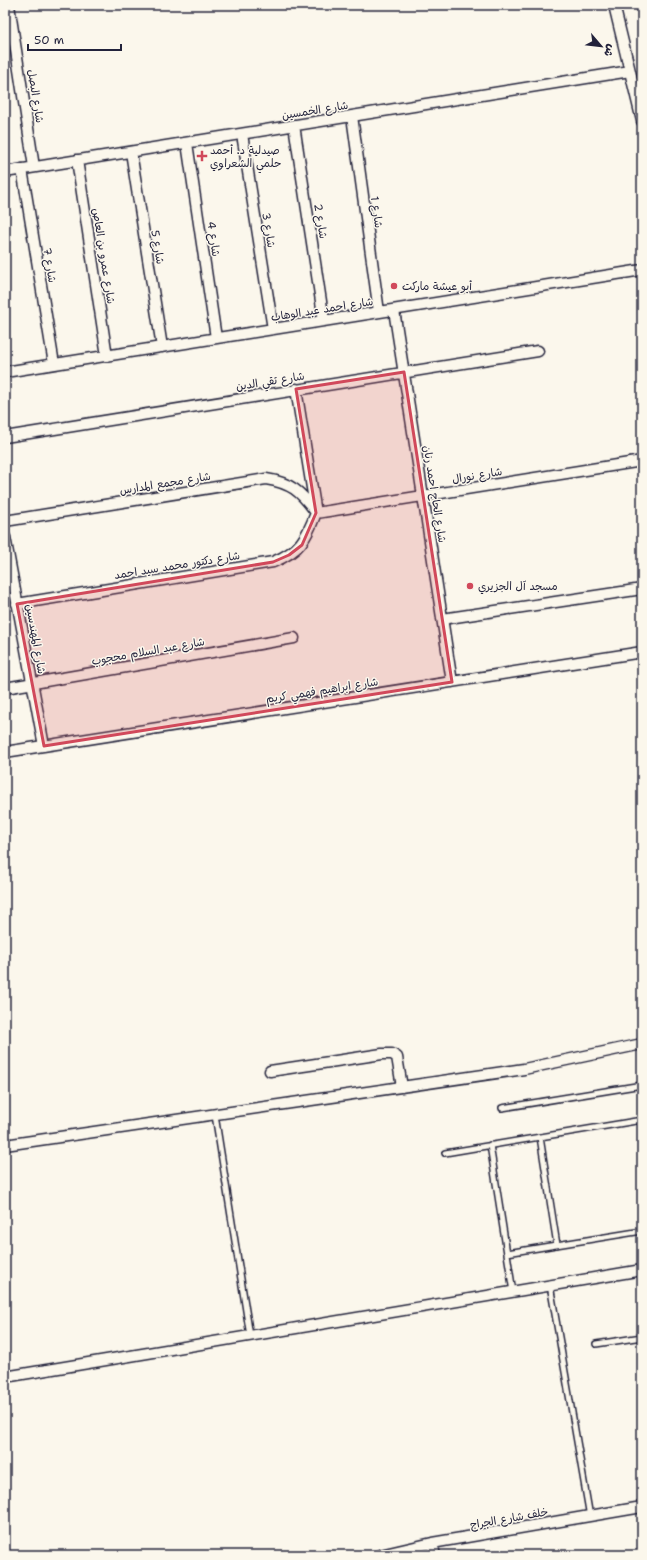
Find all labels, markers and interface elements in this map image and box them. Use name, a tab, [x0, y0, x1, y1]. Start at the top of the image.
scale bar	[28, 26, 121, 52]
north arrow	[581, 26, 621, 66]
text: 50 m	[34, 32, 64, 48]
text: ش	[600, 42, 619, 59]
street label: شارع البصل	[23, 68, 47, 124]
street label: شارع الخمسين	[281, 98, 350, 124]
place label: صيدلية د. أحمد حلمي الشعراوي	[210, 143, 282, 174]
marker: صيدلية د. أحمد حلمي الشعراوي	[197, 151, 207, 161]
street label: شارع 1	[366, 195, 386, 229]
street label: شارع 2	[309, 202, 331, 240]
street label: شارع عمرو بن العاص	[88, 207, 118, 305]
street label: شارع 3	[257, 211, 279, 249]
street label: شارع 4	[203, 221, 223, 258]
street label: شارع 5	[146, 229, 168, 265]
street label: شارع 7	[38, 246, 60, 284]
place label: أبو عيشة ماركت	[402, 279, 472, 294]
marker: أبو عيشة ماركت	[389, 281, 399, 291]
street label: شارع احمد عبد الوهاب	[270, 294, 374, 326]
street label: شارع تقي الدين	[235, 369, 306, 397]
street label: شارع الحاج احمد رنان	[418, 444, 450, 544]
street label: شارع نورال	[451, 464, 503, 488]
street label: شارع مجمع المدارس	[118, 469, 212, 499]
street label: شارع دكتور محمد سيد احمد	[113, 548, 241, 584]
place label: مسجد آل الجزيري	[478, 579, 558, 595]
marker: مسجد آل الجزيري	[465, 581, 475, 591]
street label: شارع المهندسين	[21, 603, 49, 675]
street label: شارع عبد السلام محجوب	[90, 634, 206, 670]
street label: شارع ابراهيم فهمي كريم	[265, 674, 380, 710]
street label: خلف شارع الجراج	[469, 1504, 549, 1534]

